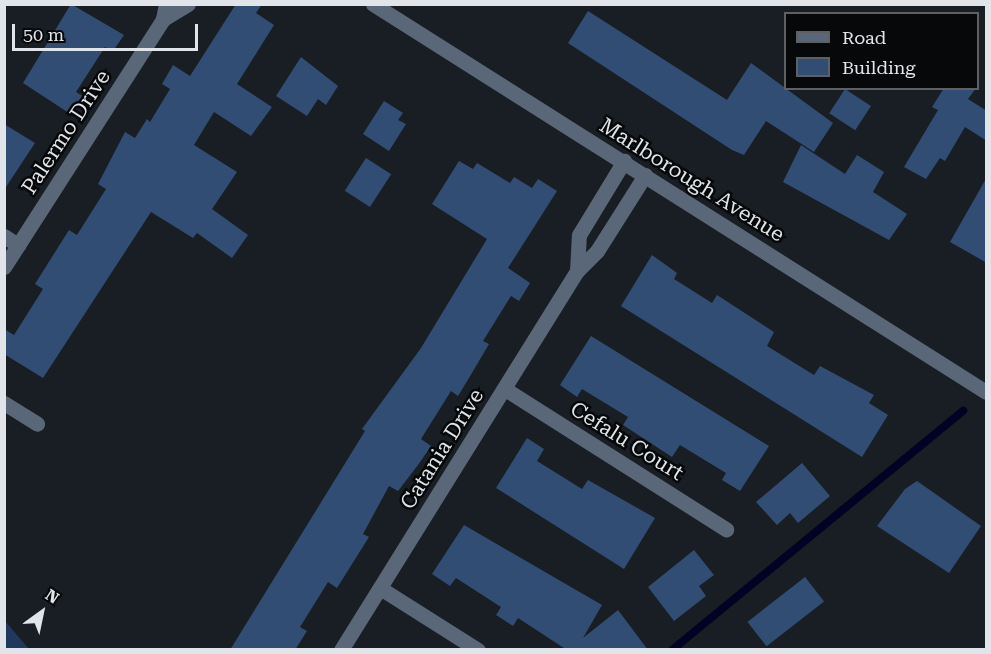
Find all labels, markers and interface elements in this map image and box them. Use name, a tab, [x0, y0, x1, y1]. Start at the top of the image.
scale bar	[15, 12, 201, 50]
legend	[784, 12, 979, 90]
text: 50 m	[23, 24, 64, 45]
text: Road	[842, 27, 886, 48]
text: Building	[842, 57, 916, 78]
street label: Palermo Drive	[16, 65, 116, 199]
street label: Marlborough Avenue	[595, 113, 789, 247]
street label: Catania Drive	[395, 384, 489, 514]
street label: Cefalu Court	[566, 396, 688, 486]
north arrow	[12, 582, 72, 642]
text: N	[42, 585, 62, 608]

